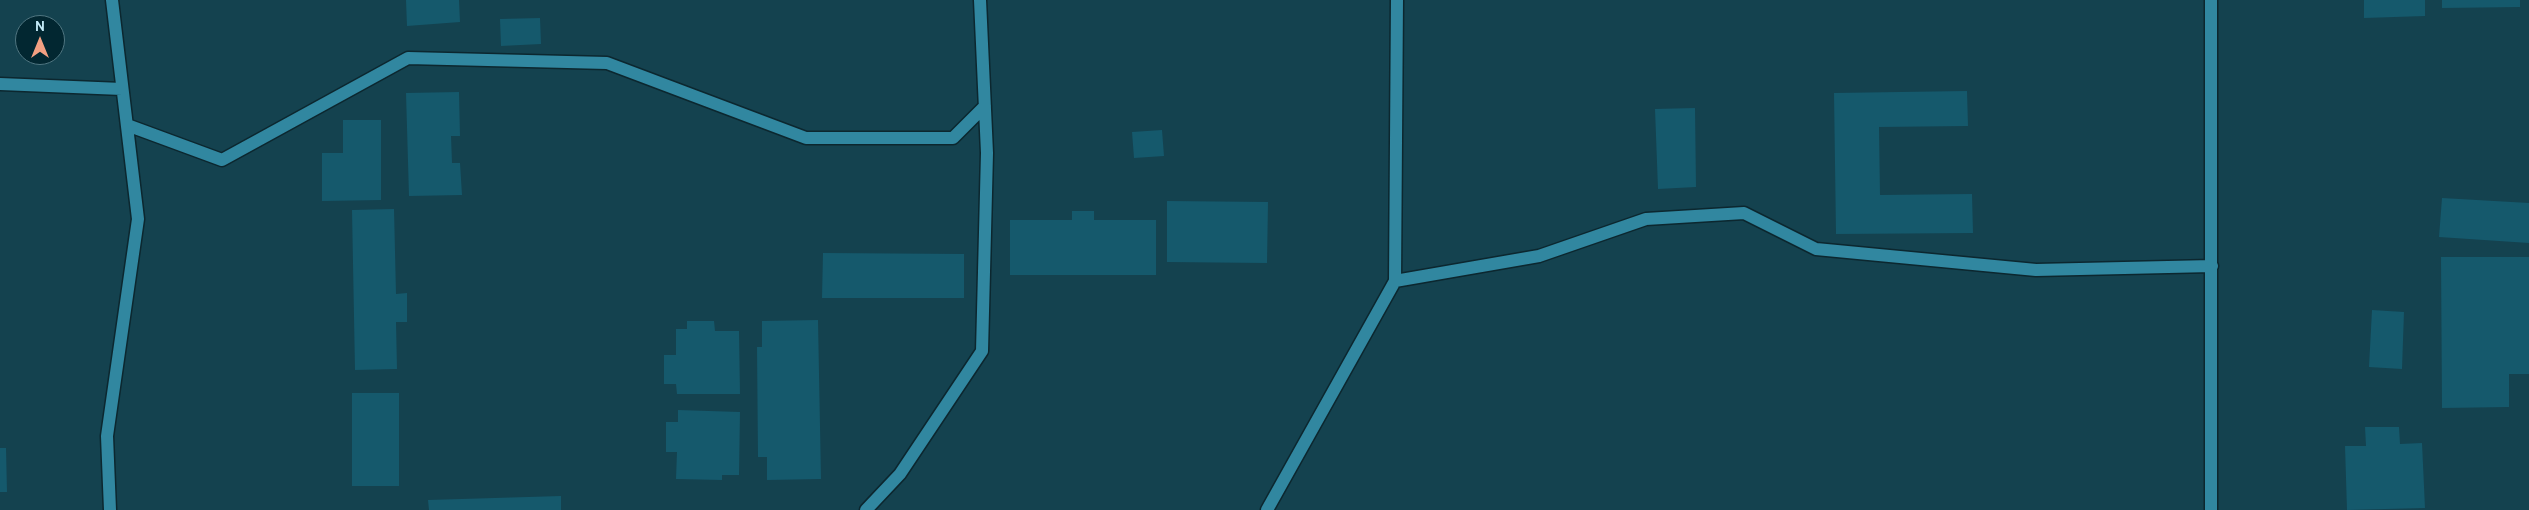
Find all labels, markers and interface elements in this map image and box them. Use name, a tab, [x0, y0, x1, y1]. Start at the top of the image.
north arrow	[15, 15, 65, 65]
text: N	[35, 17, 45, 35]

